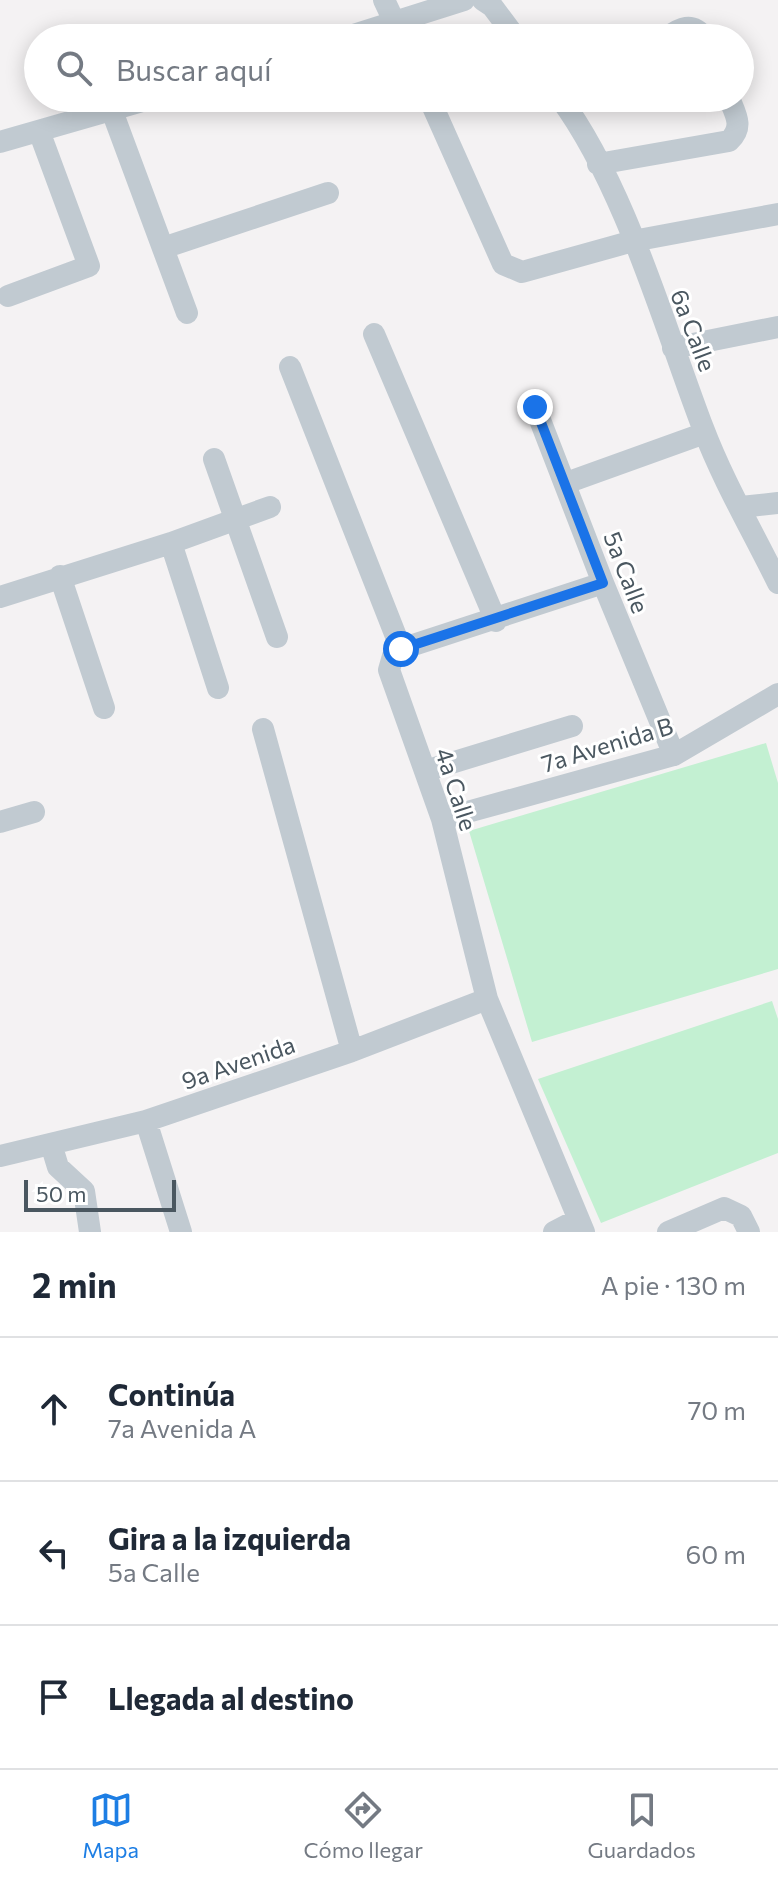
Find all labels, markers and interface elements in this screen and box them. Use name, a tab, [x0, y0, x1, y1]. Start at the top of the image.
search box	[24, 24, 754, 112]
icon: search	[52, 46, 96, 90]
text: Buscar aquí	[116, 50, 272, 87]
street label: 6a Calle	[665, 285, 723, 375]
route end	[517, 389, 553, 425]
street label: 5a Calle	[598, 527, 656, 617]
route start	[383, 631, 419, 667]
street label: 7a Avenida B	[538, 710, 676, 778]
street label: 4a Calle	[430, 744, 484, 834]
street label: 9a Avenida	[177, 1029, 299, 1095]
scale bar	[24, 1176, 176, 1212]
text: 50 m	[36, 1180, 86, 1207]
text: 2 min	[32, 1263, 117, 1305]
text: A pie · 130 m	[601, 1269, 746, 1300]
text: Continúa	[108, 1375, 235, 1412]
icon: ahead	[32, 1387, 76, 1431]
text: 70 m	[688, 1394, 746, 1425]
text: 7a Avenida A	[108, 1412, 257, 1443]
text: Gira a la izquierda	[108, 1519, 351, 1556]
icon: left	[32, 1531, 76, 1575]
text: 60 m	[686, 1538, 746, 1569]
text: 5a Calle	[108, 1556, 200, 1587]
icon: arrive	[32, 1675, 76, 1719]
text: Llegada al destino	[108, 1679, 354, 1716]
tab: Mapa	[82, 1788, 139, 1863]
tab: Cómo llegar	[304, 1788, 423, 1863]
tab: Guardados	[588, 1788, 696, 1863]

